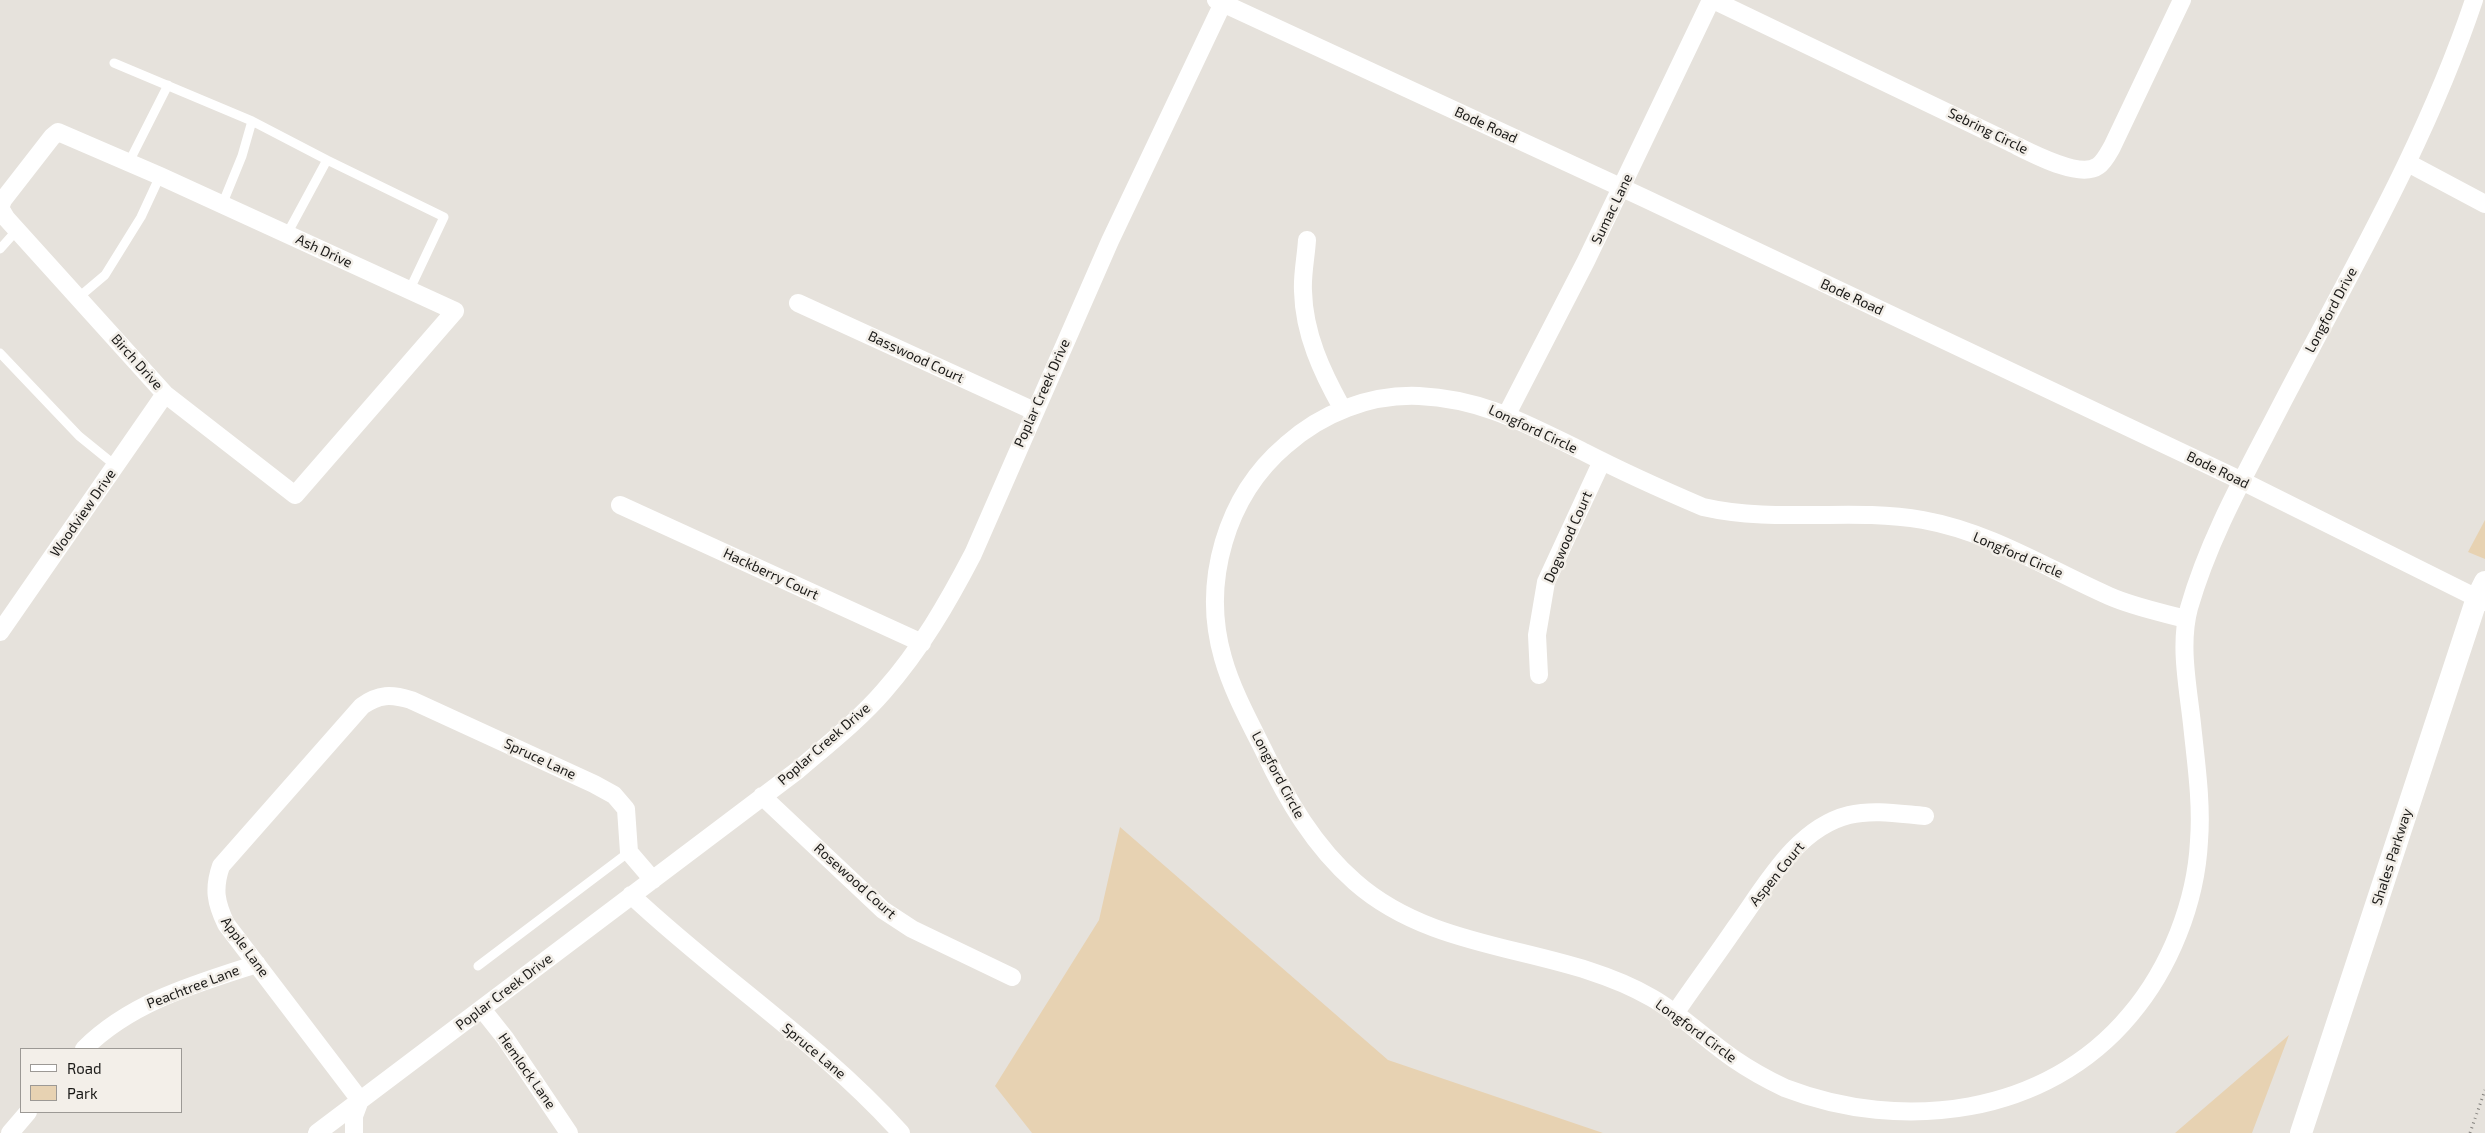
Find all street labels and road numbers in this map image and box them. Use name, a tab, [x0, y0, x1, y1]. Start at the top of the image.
street label: Bode Road	[1452, 103, 1520, 147]
street label: Sebring Circle	[1945, 104, 2031, 158]
street label: Sumac Lane	[1588, 171, 1636, 247]
street label: Ash Drive	[293, 231, 355, 271]
street label: Longford Drive	[2301, 265, 2361, 355]
street label: Bode Road	[1818, 275, 1886, 319]
street label: Basswood Court	[865, 327, 967, 387]
street label: Birch Drive	[108, 331, 166, 393]
street label: Poplar Creek Drive	[1011, 336, 1073, 450]
street label: Longford Circle	[1486, 401, 1580, 457]
street label: Bode Road	[2184, 448, 2252, 492]
street label: Woodview Drive	[47, 466, 119, 560]
street label: Dogwood Court	[1540, 489, 1596, 585]
street label: Longford Circle	[1970, 528, 2066, 582]
street label: Hackberry Court	[721, 545, 821, 603]
street label: Poplar Creek Drive	[774, 699, 874, 789]
street label: Longford Circle	[1248, 729, 1308, 821]
street label: Spruce Lane	[501, 735, 579, 783]
street label: Shales Parkway	[2368, 806, 2416, 908]
street label: Aspen Court	[1746, 839, 1808, 909]
street label: Rosewood Court	[811, 840, 899, 922]
street label: Apple Lane	[218, 914, 272, 980]
street label: Poplar Creek Drive	[452, 950, 556, 1034]
street label: Peachtree Lane	[144, 962, 242, 1012]
street label: Longford Circle	[1652, 996, 1740, 1066]
street label: Spruce Lane	[779, 1020, 849, 1082]
street label: Hemlock Lane	[495, 1030, 559, 1112]

